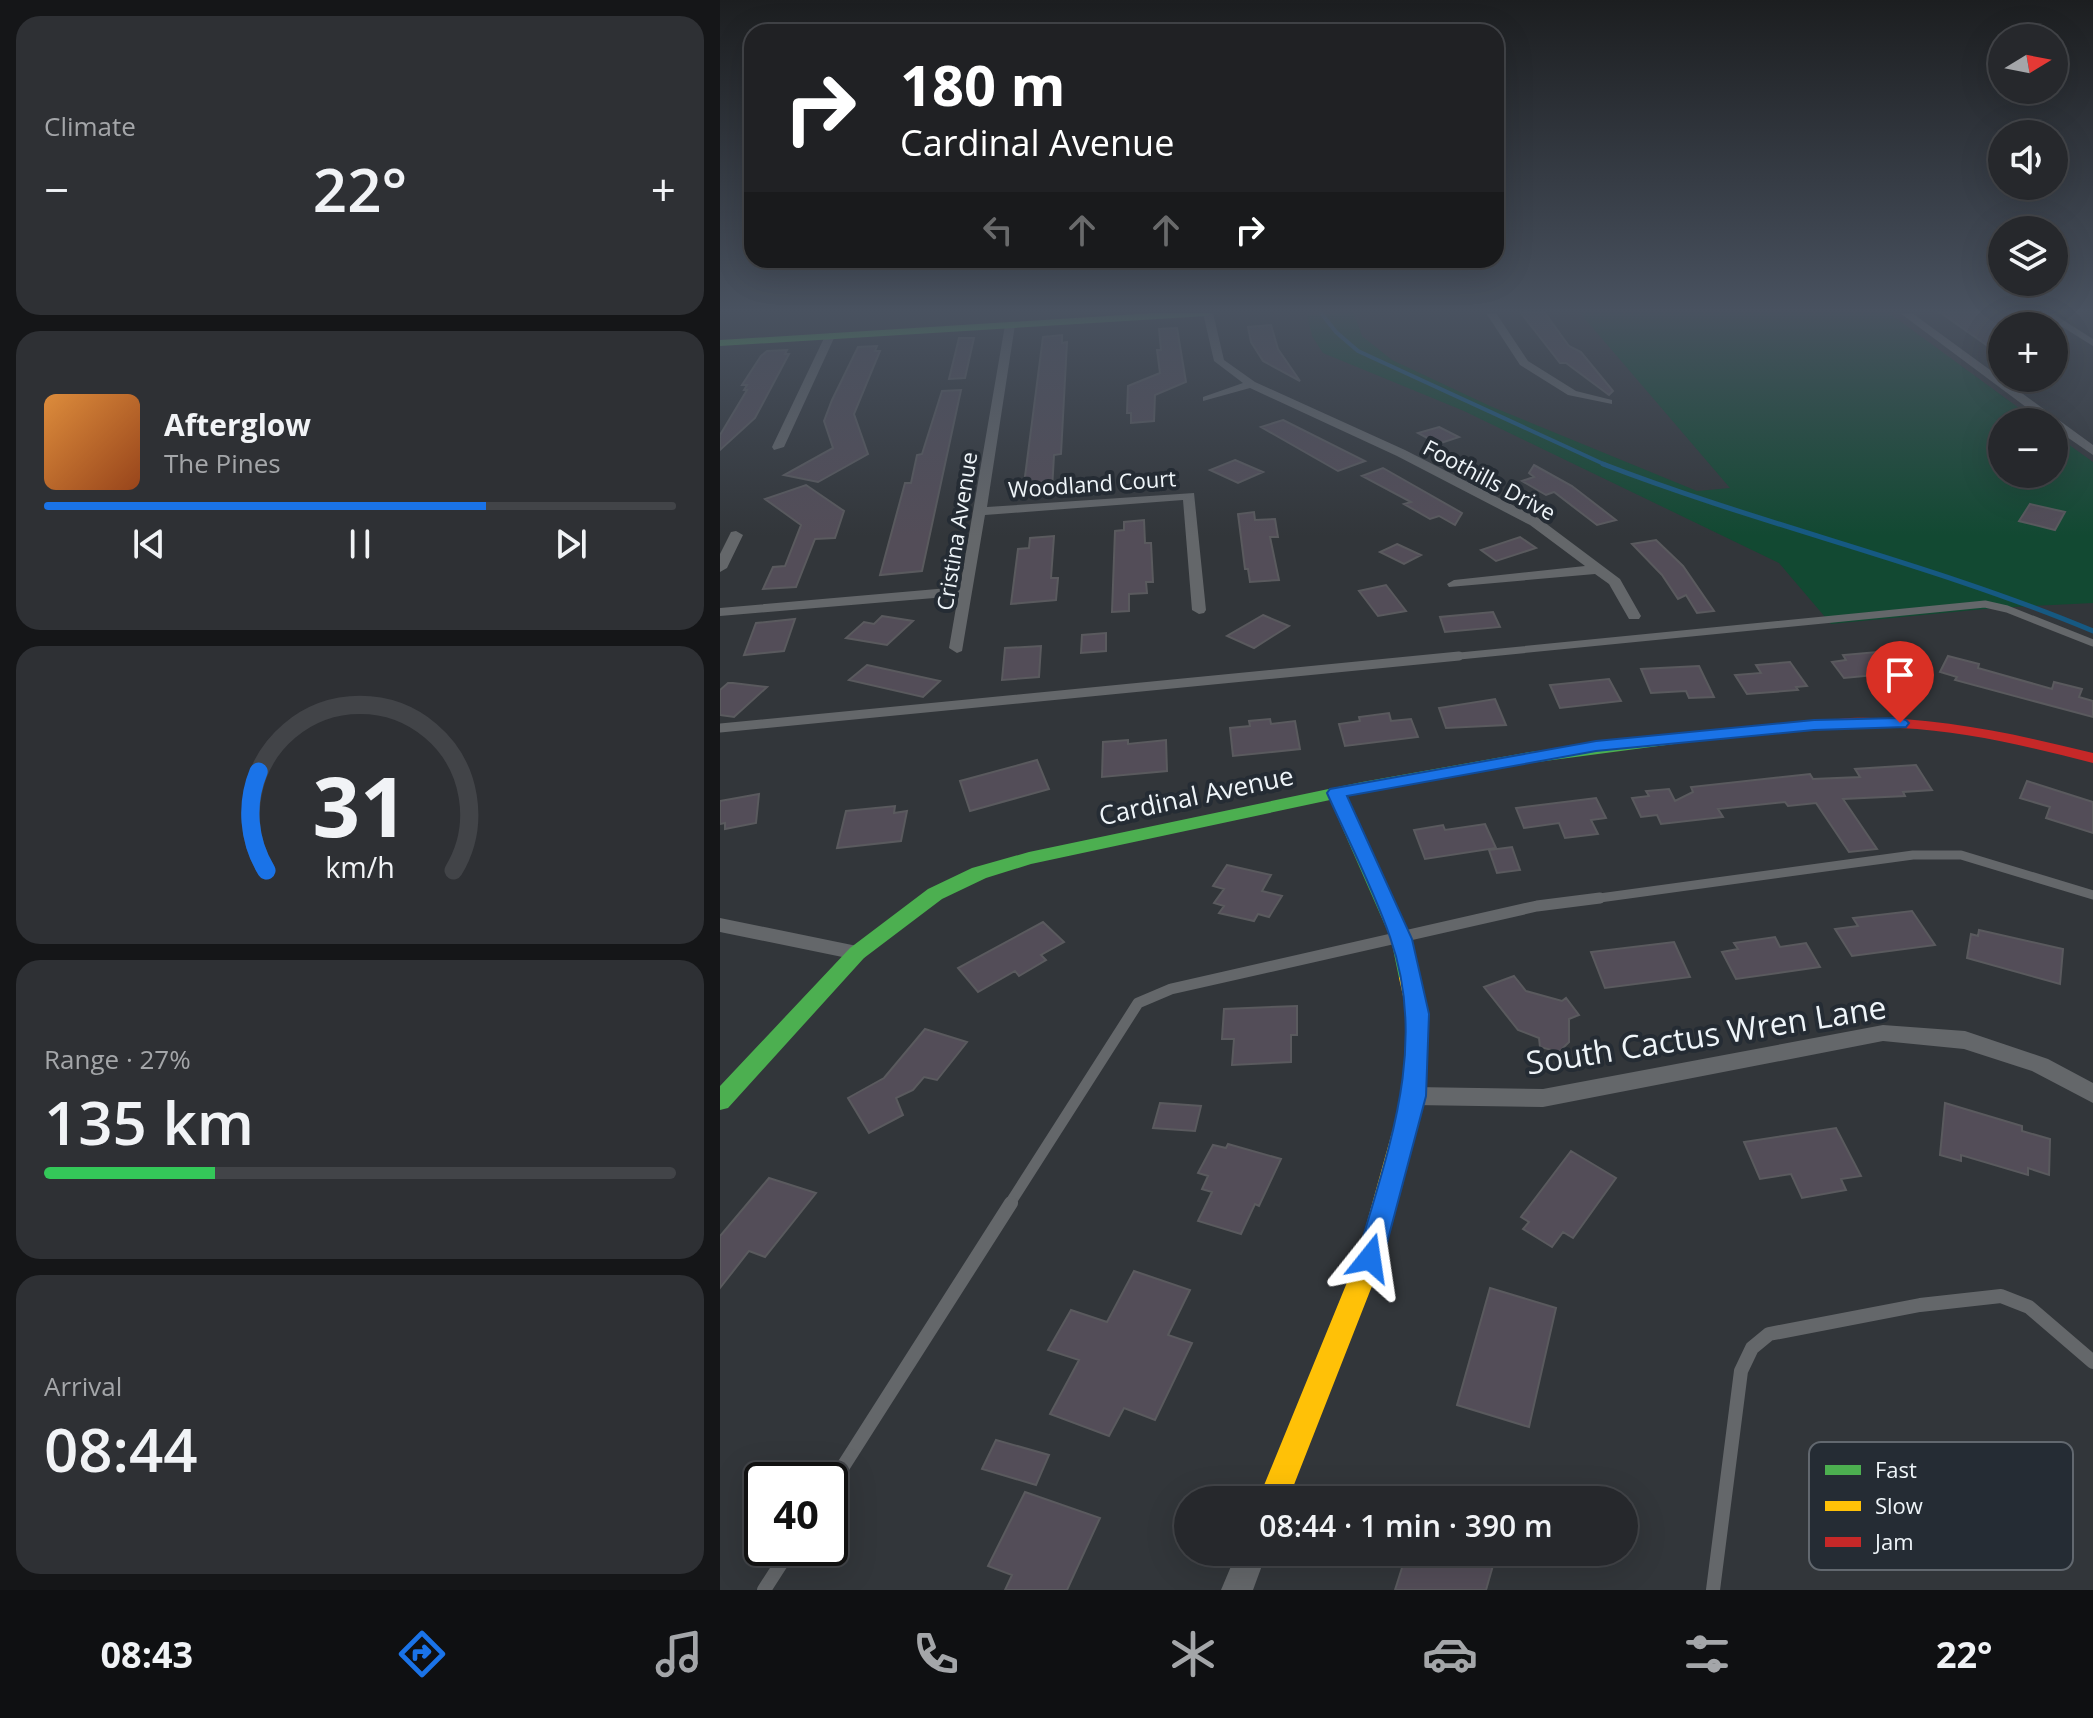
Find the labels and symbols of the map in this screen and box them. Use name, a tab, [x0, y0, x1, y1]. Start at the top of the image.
north arrow	[1988, 24, 2068, 104]
street label: Foothills Drive	[1419, 432, 1561, 526]
street label: Cristina Avenue	[929, 449, 983, 613]
street label: Woodland Court	[1007, 462, 1177, 504]
pin	[1866, 641, 1934, 723]
street label: Cardinal Avenue	[1095, 757, 1297, 833]
street label: South Cactus Wren Lane	[1523, 984, 1889, 1084]
position arrow	[1328, 1216, 1412, 1300]
legend	[1809, 1442, 2073, 1570]
text: Fast	[1875, 1454, 1917, 1484]
speed limit sign: 40	[744, 1462, 848, 1566]
text: Slow	[1875, 1490, 1923, 1520]
text: Jam	[1873, 1526, 1914, 1556]

